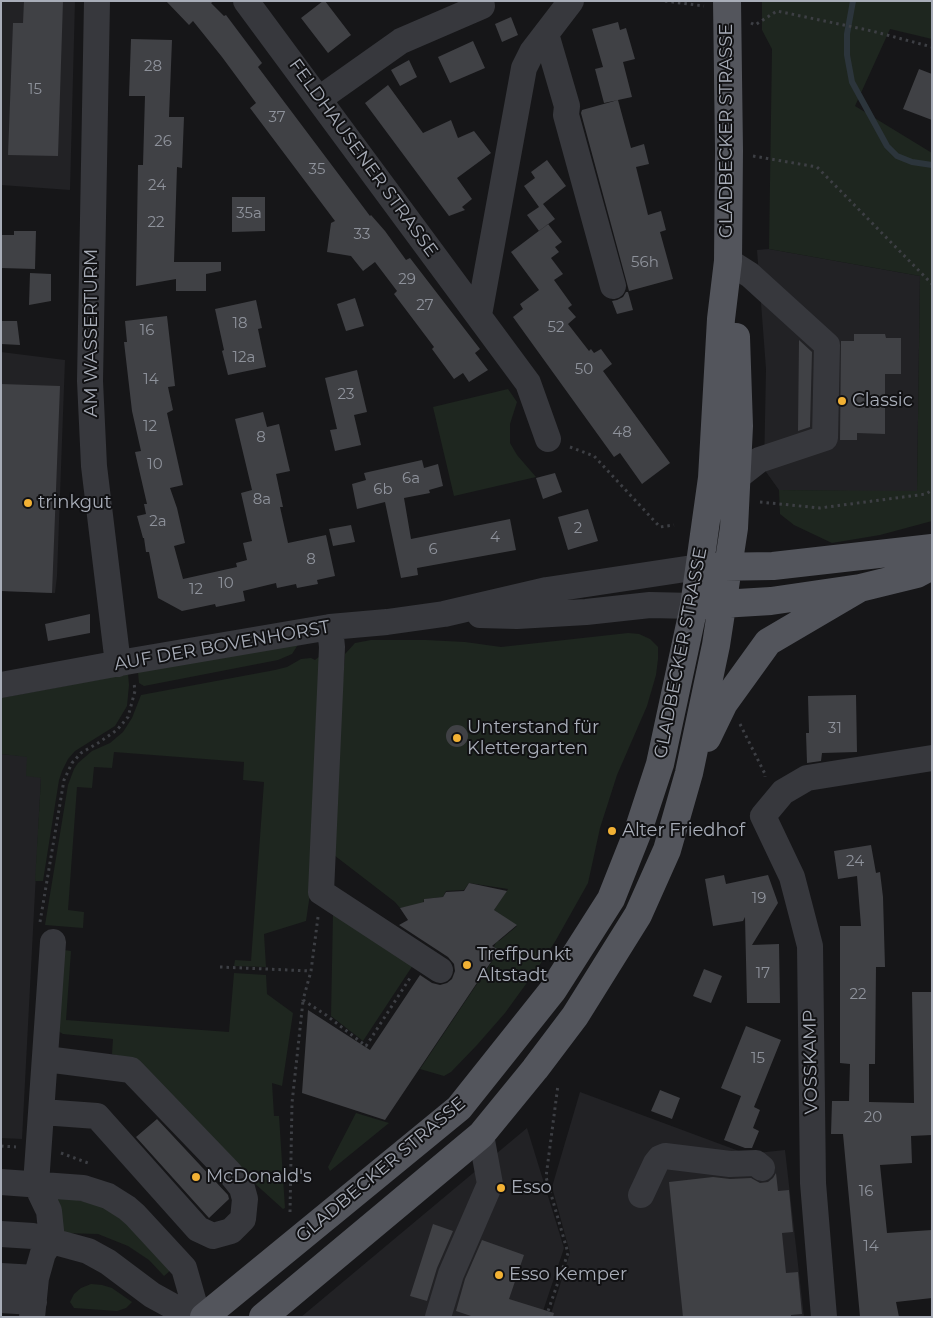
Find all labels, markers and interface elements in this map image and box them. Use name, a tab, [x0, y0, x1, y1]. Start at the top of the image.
street label: GLADBECKER STRASSE	[716, 24, 738, 238]
street label: FELDHAUSENER STRASSE	[284, 55, 442, 261]
house number: 28	[144, 58, 162, 76]
house number: 15	[28, 81, 42, 99]
house number: 37	[268, 109, 286, 127]
house number: 26	[154, 133, 172, 151]
house number: 35	[309, 161, 325, 179]
house number: 24	[148, 177, 166, 195]
house number: 35a	[236, 205, 262, 223]
house number: 22	[147, 214, 165, 232]
house number: 33	[354, 226, 370, 244]
street label: AM WASSERTURM	[81, 249, 103, 417]
house number: 56h	[631, 254, 659, 272]
house number: 29	[398, 271, 416, 289]
house number: 27	[416, 297, 434, 315]
house number: 18	[233, 315, 247, 333]
house number: 52	[548, 319, 564, 337]
house number: 16	[140, 322, 154, 340]
house number: 12a	[233, 349, 255, 367]
house number: 50	[575, 361, 593, 379]
house number: 14	[143, 371, 159, 389]
house number: 23	[338, 386, 354, 404]
place label: Classic	[852, 390, 913, 412]
marker: Classic	[836, 395, 848, 407]
house number: 12	[143, 418, 157, 436]
house number: 48	[612, 424, 632, 442]
house number: 8	[256, 429, 266, 447]
house number: 10	[147, 456, 163, 474]
house number: 6a	[402, 470, 420, 488]
house number: 6b	[373, 481, 393, 499]
house number: 8a	[253, 491, 271, 509]
place label: trinkgut	[38, 492, 112, 514]
marker: trinkgut	[22, 497, 34, 509]
house number: 2a	[149, 513, 167, 531]
house number: 2	[574, 520, 582, 538]
house number: 4	[490, 529, 500, 547]
house number: 6	[428, 541, 438, 559]
street label: GLADBECKER STRASSE	[650, 546, 712, 760]
house number: 8	[306, 551, 316, 569]
house number: 10	[218, 575, 234, 593]
house number: 12	[189, 581, 203, 599]
street label: AUF DER BOVENHORST	[112, 616, 332, 676]
place label: Unterstand für Klettergarten	[467, 717, 599, 760]
house number: 31	[828, 720, 842, 738]
marker: Unterstand für Klettergarten	[451, 732, 463, 744]
place label: Alter Friedhof	[622, 820, 745, 842]
marker: Alter Friedhof	[606, 825, 618, 837]
house number: 24	[846, 853, 864, 871]
house number: 19	[752, 890, 766, 908]
place label: Treffpunkt Altstadt	[477, 944, 572, 986]
marker: Treffpunkt Altstadt	[461, 959, 473, 971]
house number: 17	[756, 965, 770, 983]
house number: 22	[849, 986, 867, 1004]
street label: VOSSKAMP	[799, 1009, 823, 1115]
house number: 15	[751, 1050, 765, 1068]
street label: GLADBECKER STRASSE	[292, 1093, 470, 1247]
house number: 20	[864, 1109, 882, 1127]
place label: McDonald's	[206, 1166, 312, 1188]
marker: McDonald's	[190, 1171, 202, 1183]
place label: Esso	[511, 1177, 552, 1199]
marker: Esso	[495, 1182, 507, 1194]
house number: 16	[859, 1183, 873, 1201]
house number: 14	[863, 1238, 879, 1256]
place label: Esso Kemper	[509, 1264, 627, 1286]
marker: Esso Kemper	[493, 1269, 505, 1281]

